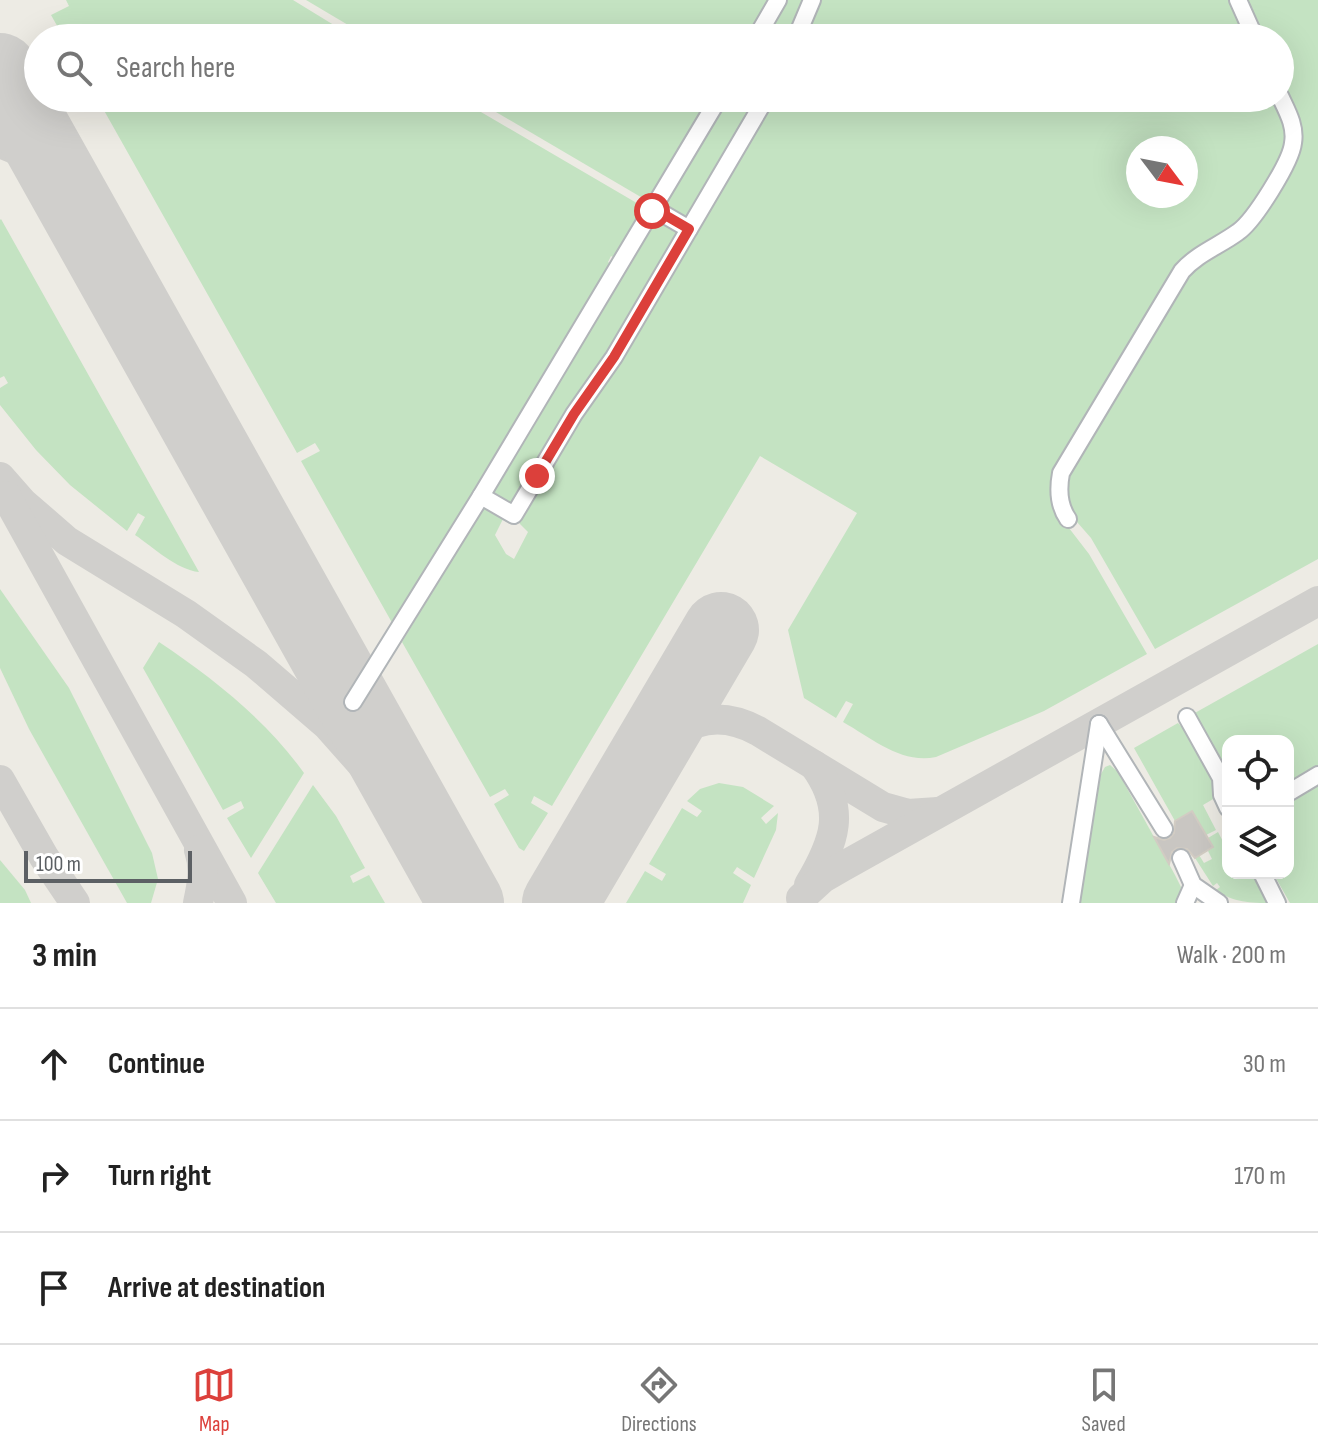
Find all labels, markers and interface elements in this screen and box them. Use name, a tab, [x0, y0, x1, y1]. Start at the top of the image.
search box	[24, 24, 1294, 112]
icon: search	[52, 46, 96, 90]
text: Search here	[116, 50, 235, 86]
north arrow	[1126, 136, 1198, 208]
route start	[634, 193, 670, 229]
route end	[519, 458, 555, 494]
map controls	[1222, 735, 1294, 879]
button: locate	[1222, 735, 1294, 807]
button: layers	[1222, 807, 1294, 879]
scale bar	[24, 847, 192, 883]
text: 100 m	[36, 851, 81, 878]
text: 3 min	[32, 935, 97, 976]
text: Walk · 200 m	[1177, 940, 1286, 971]
icon: ahead	[32, 1042, 76, 1086]
text: Continue	[108, 1046, 205, 1082]
text: 30 m	[1243, 1049, 1286, 1080]
icon: right	[32, 1154, 76, 1198]
text: Turn right	[108, 1158, 211, 1194]
text: 170 m	[1234, 1161, 1286, 1192]
icon: arrive	[32, 1266, 76, 1310]
text: Arrive at destination	[108, 1270, 325, 1306]
tab: Map	[192, 1363, 236, 1438]
tab: Directions	[621, 1363, 697, 1438]
tab: Saved	[1082, 1363, 1126, 1438]

